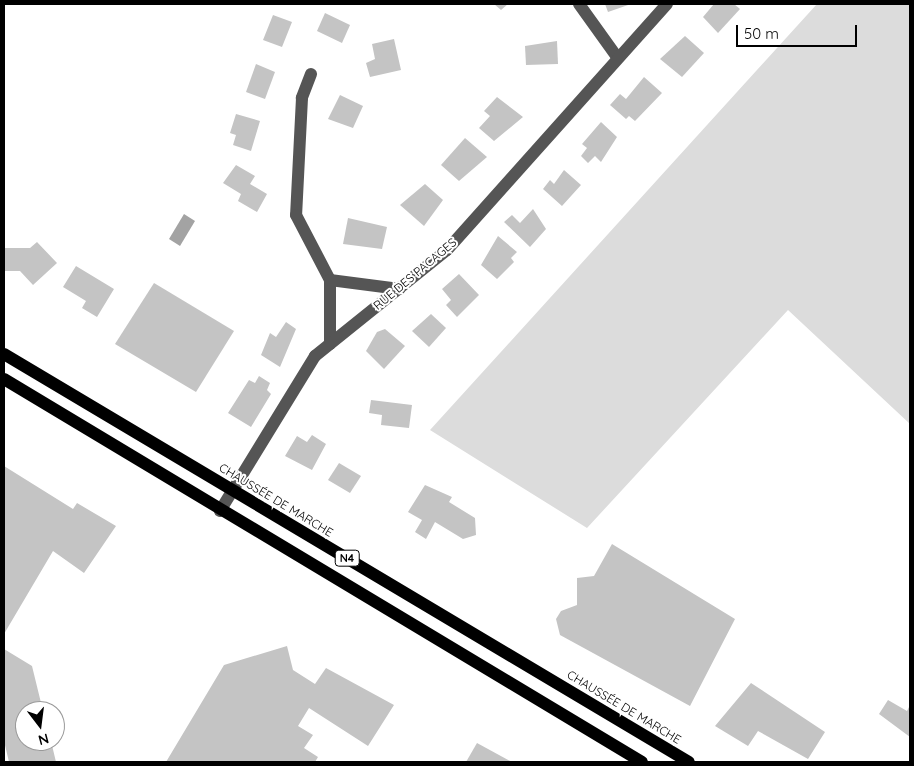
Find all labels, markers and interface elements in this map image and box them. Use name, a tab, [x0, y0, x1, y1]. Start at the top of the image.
scale bar	[739, 15, 860, 47]
text: 50 m	[744, 24, 779, 43]
street label: RUE DES PACAGES	[371, 235, 459, 313]
street label: CHAUSSÉE DE MARCHE	[216, 460, 336, 540]
road number: N4	[334, 550, 360, 566]
street label: CHAUSSÉE DE MARCHE	[564, 667, 684, 747]
north arrow	[15, 701, 65, 751]
text: N	[36, 729, 51, 750]

